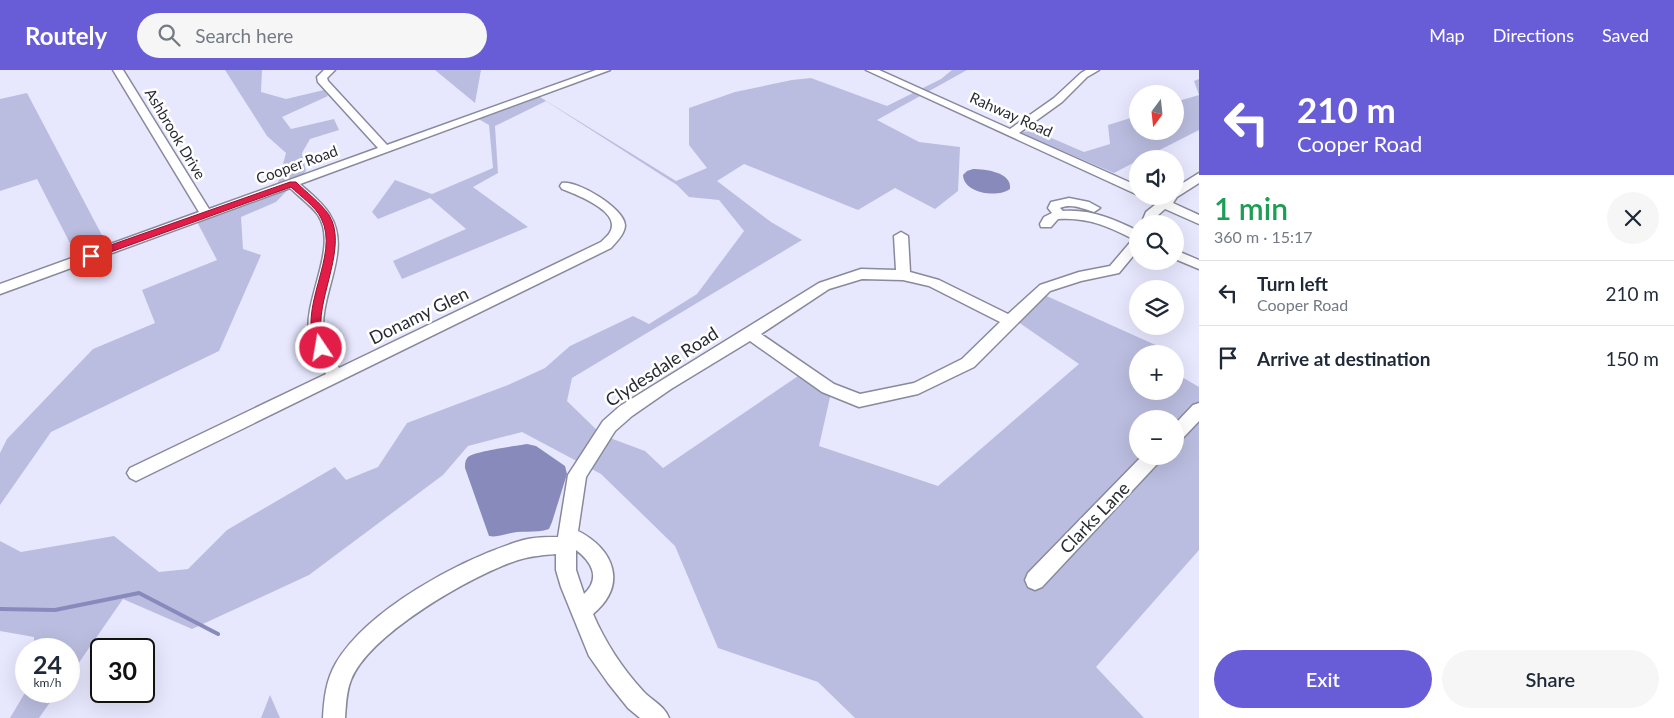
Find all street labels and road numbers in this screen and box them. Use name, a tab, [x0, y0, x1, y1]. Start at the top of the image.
street label: Ashbrook Drive	[142, 85, 210, 182]
street label: Rahway Road	[967, 88, 1055, 140]
street label: Cooper Road	[253, 141, 340, 187]
street label: Donamy Glen	[365, 282, 472, 349]
street label: Clydesdale Road	[601, 322, 722, 411]
street label: Clarks Lane	[1055, 477, 1134, 558]

